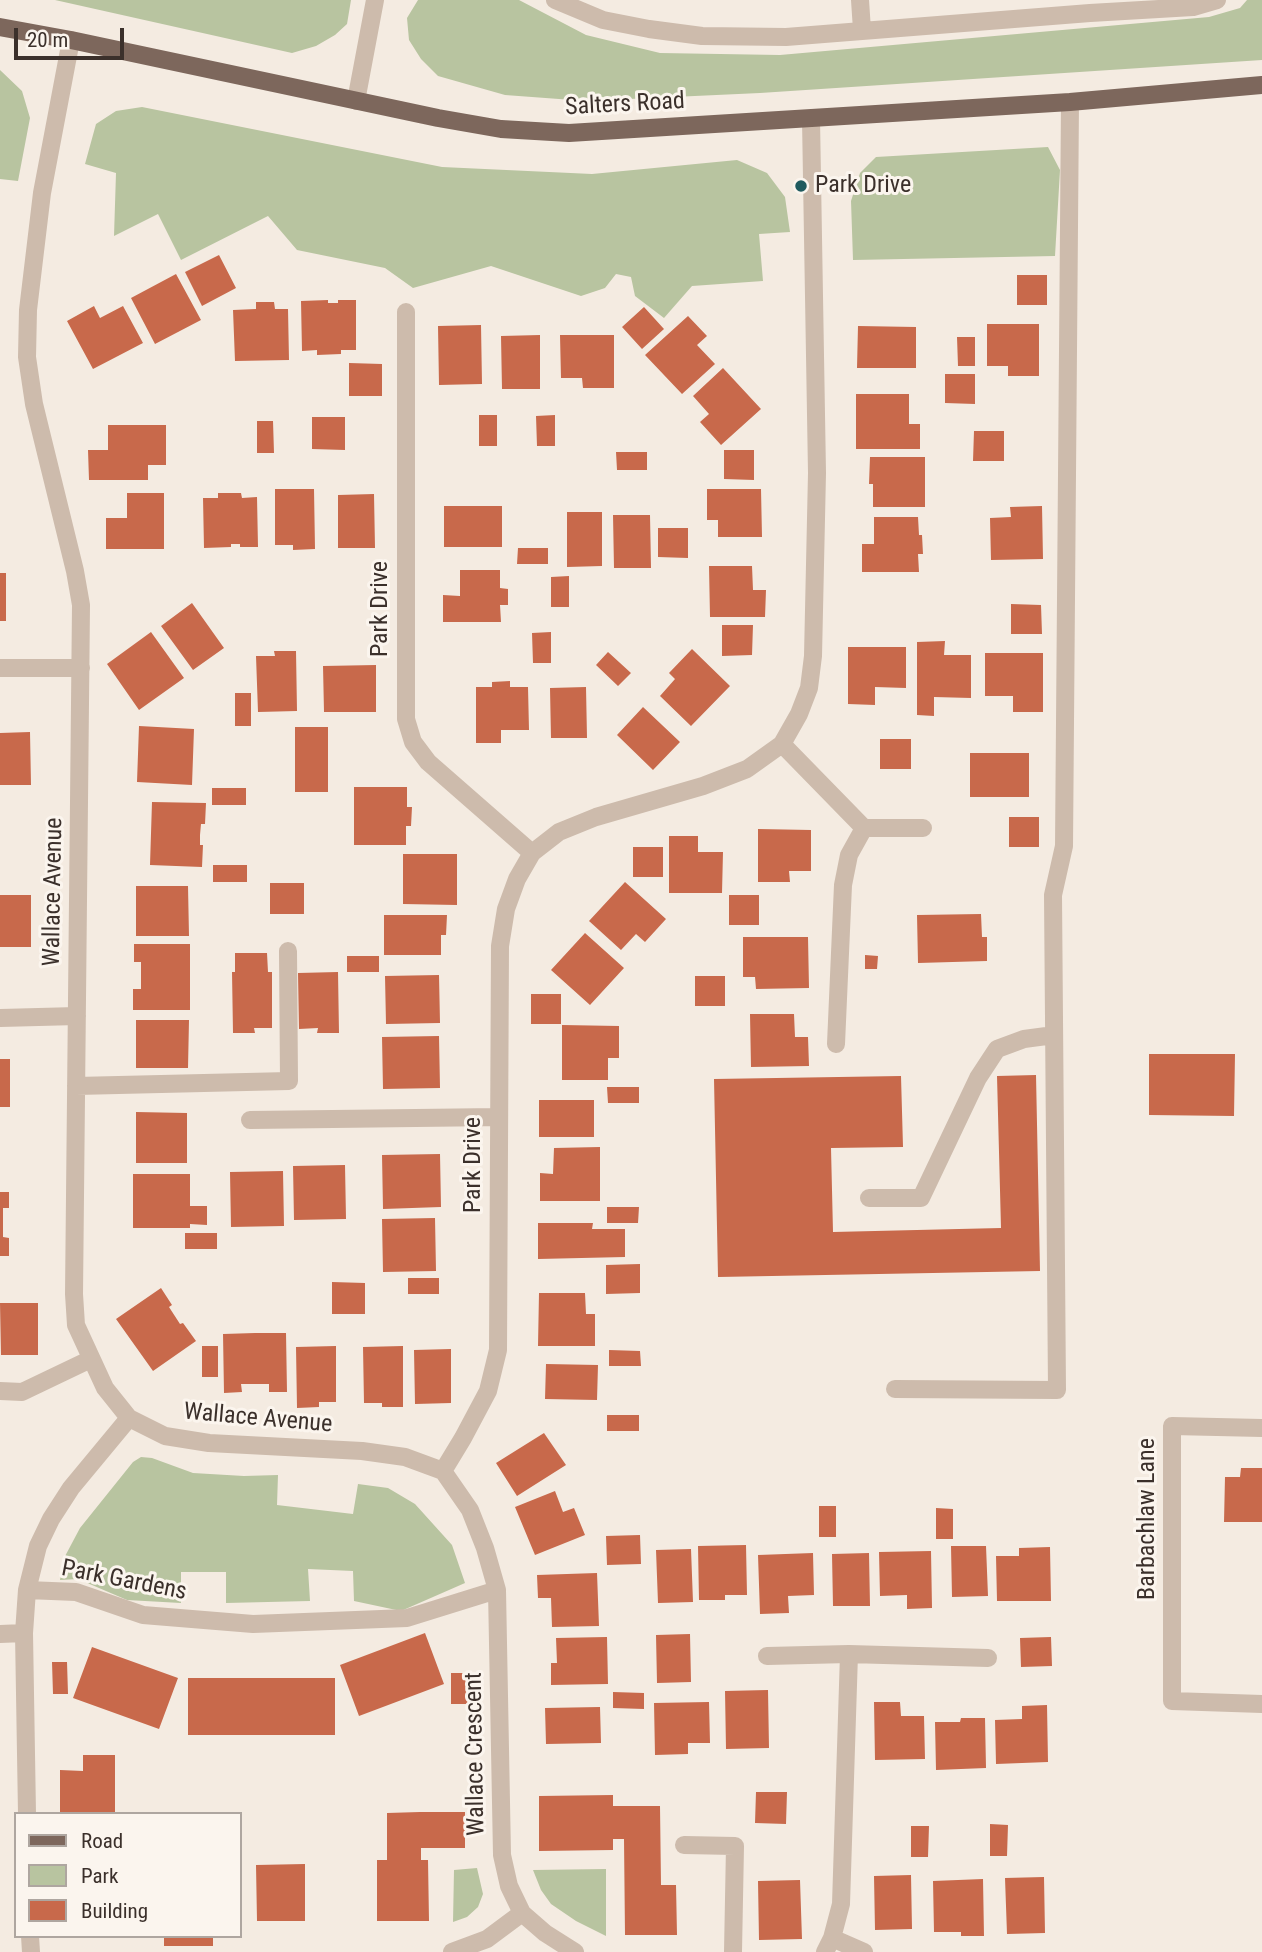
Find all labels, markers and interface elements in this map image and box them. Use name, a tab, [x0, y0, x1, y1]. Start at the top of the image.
scale bar	[18, 14, 128, 58]
text: 20 m	[27, 28, 68, 52]
street label: Salters Road	[564, 87, 686, 123]
place label: Park Drive	[815, 172, 911, 200]
marker: Park Drive	[793, 178, 809, 194]
street label: Park Drive	[367, 561, 395, 657]
street label: Wallace Avenue	[38, 817, 70, 967]
street label: Park Drive	[460, 1117, 488, 1213]
street label: Wallace Avenue	[183, 1398, 333, 1440]
street label: Barbachlaw Lane	[1134, 1438, 1162, 1600]
street label: Park Gardens	[59, 1555, 189, 1607]
street label: Wallace Crescent	[460, 1672, 492, 1836]
legend	[14, 1812, 242, 1938]
text: Road	[81, 1829, 123, 1853]
text: Park	[81, 1864, 118, 1888]
text: Building	[81, 1899, 148, 1923]

